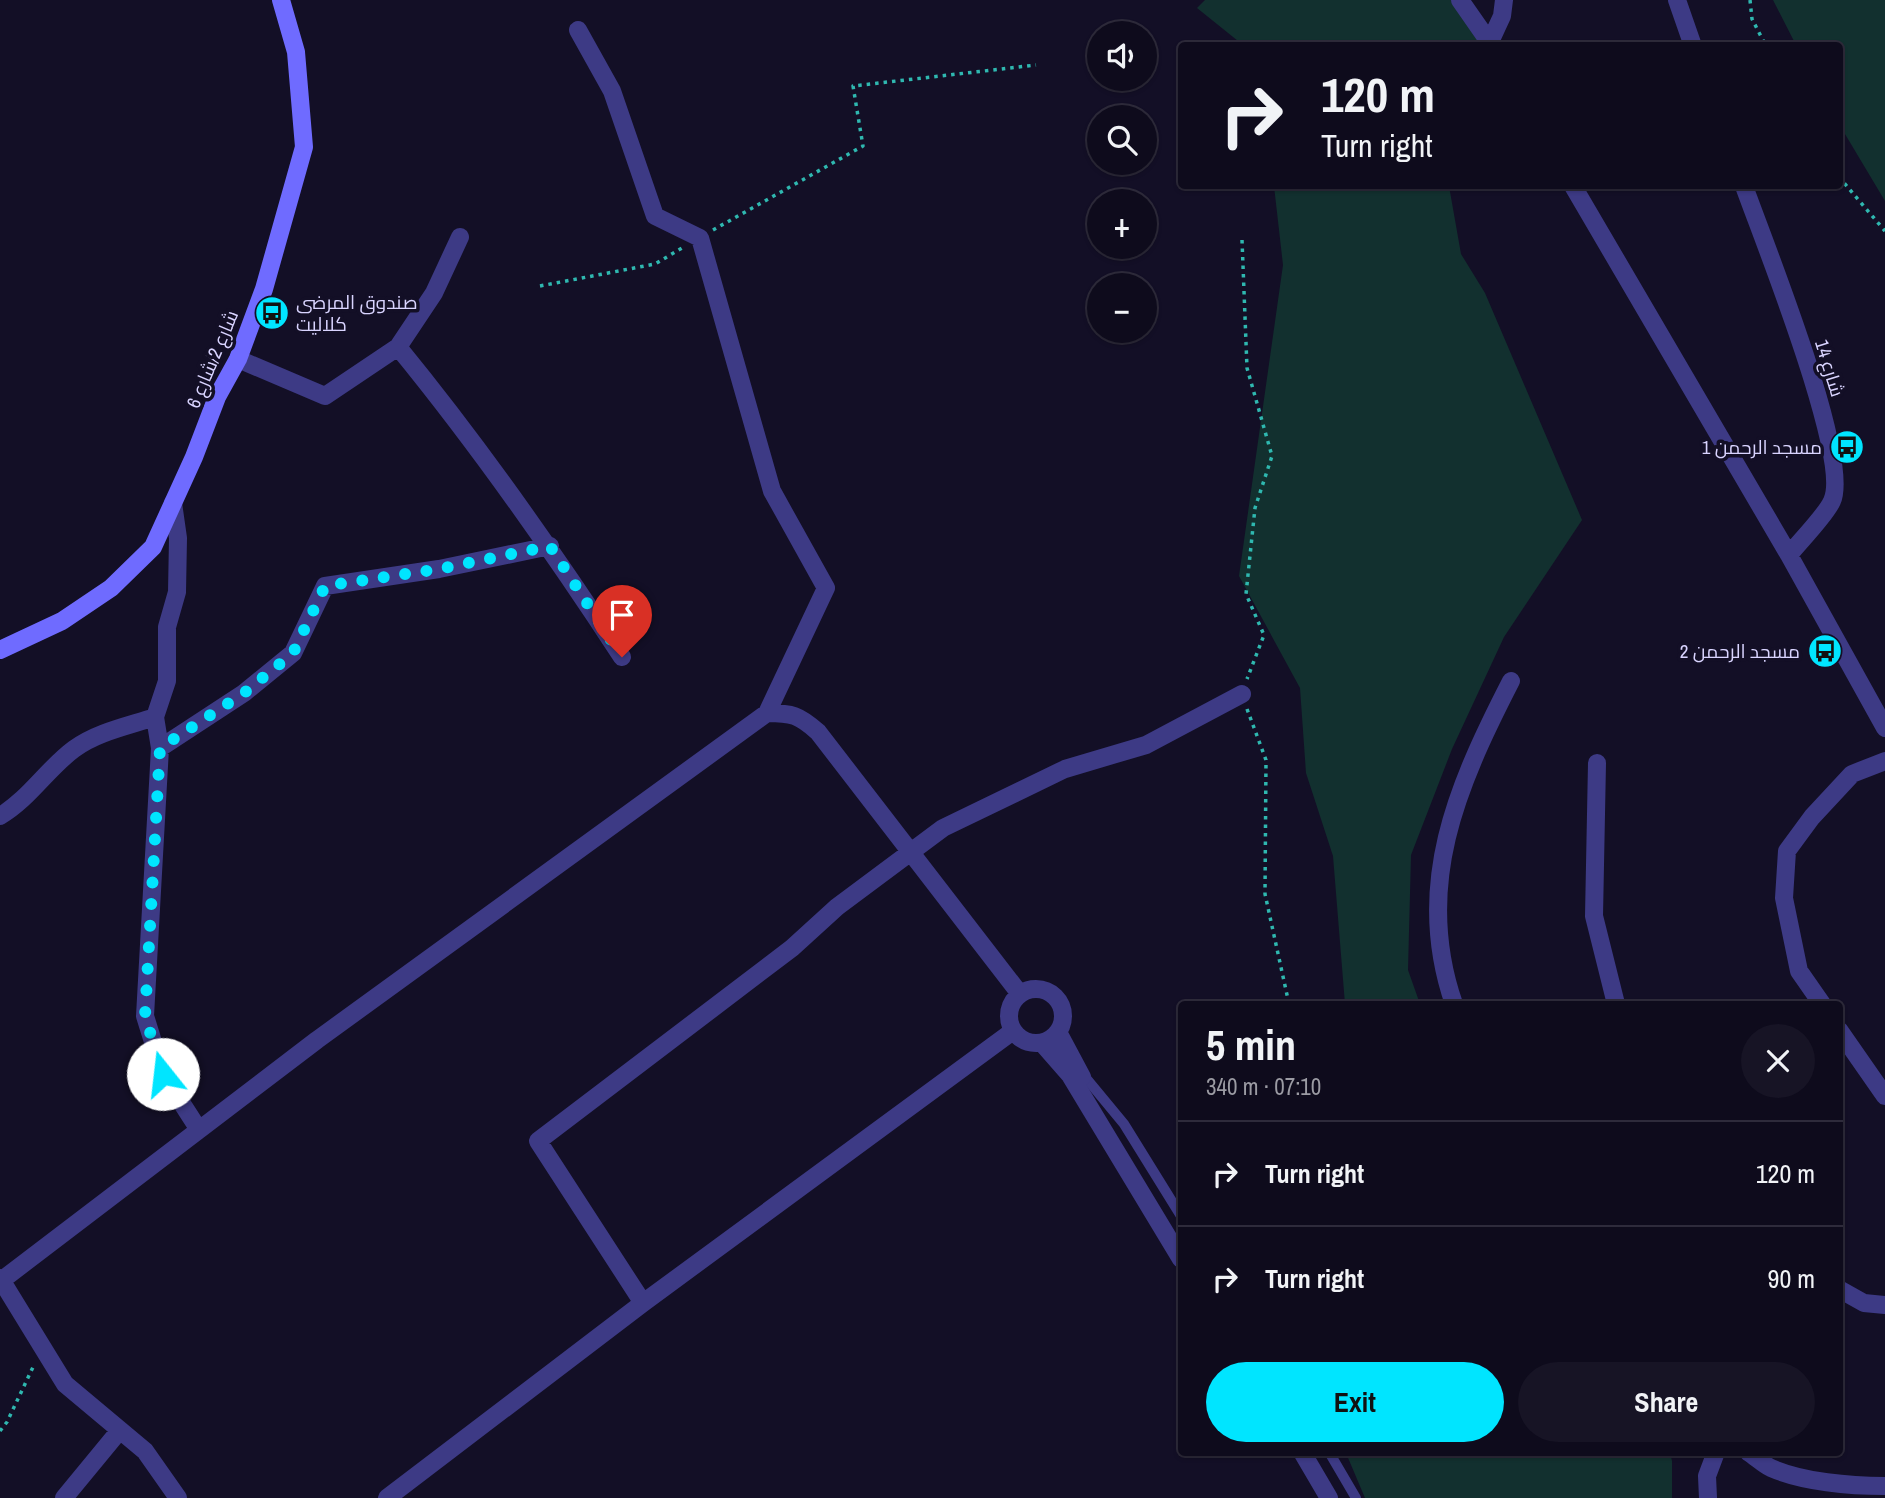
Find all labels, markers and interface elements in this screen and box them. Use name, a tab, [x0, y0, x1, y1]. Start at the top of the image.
map controls	[1087, 21, 1157, 343]
button: sound	[1087, 21, 1157, 91]
text: 120 m	[1321, 61, 1435, 127]
icon: right	[1206, 70, 1297, 161]
button: search	[1087, 105, 1157, 175]
text: Turn right	[1321, 124, 1433, 167]
button: +	[1087, 189, 1157, 259]
button: −	[1087, 273, 1157, 343]
place label: صندوق المرضى كلاليت	[296, 289, 418, 337]
bus stop icon: صندوق المرضى كلاليت	[253, 294, 291, 332]
street label: شارع 2/شارع 6	[180, 306, 245, 412]
street label: شارع 14	[1808, 336, 1851, 400]
bus stop icon: مسجد الرحمن 1	[1828, 428, 1866, 466]
place label: مسجد الرحمن 1	[1702, 434, 1822, 460]
pin	[592, 585, 652, 657]
icon: arrive	[603, 596, 641, 634]
bus stop icon: مسجد الرحمن 2	[1806, 632, 1844, 670]
place label: مسجد الرحمن 2	[1680, 638, 1800, 664]
text: 5 min	[1206, 1017, 1296, 1073]
button: close	[1741, 1024, 1815, 1098]
position arrow	[126, 1037, 200, 1111]
text: 340 m · 07:10	[1206, 1071, 1321, 1102]
icon: right	[1206, 1155, 1244, 1193]
text: Turn right	[1265, 1156, 1364, 1191]
text: 120 m	[1756, 1156, 1815, 1191]
icon: right	[1206, 1260, 1244, 1298]
text: Turn right	[1265, 1261, 1364, 1296]
text: 90 m	[1768, 1261, 1815, 1296]
button: Exit	[1206, 1362, 1504, 1442]
button: Share	[1518, 1362, 1815, 1442]

